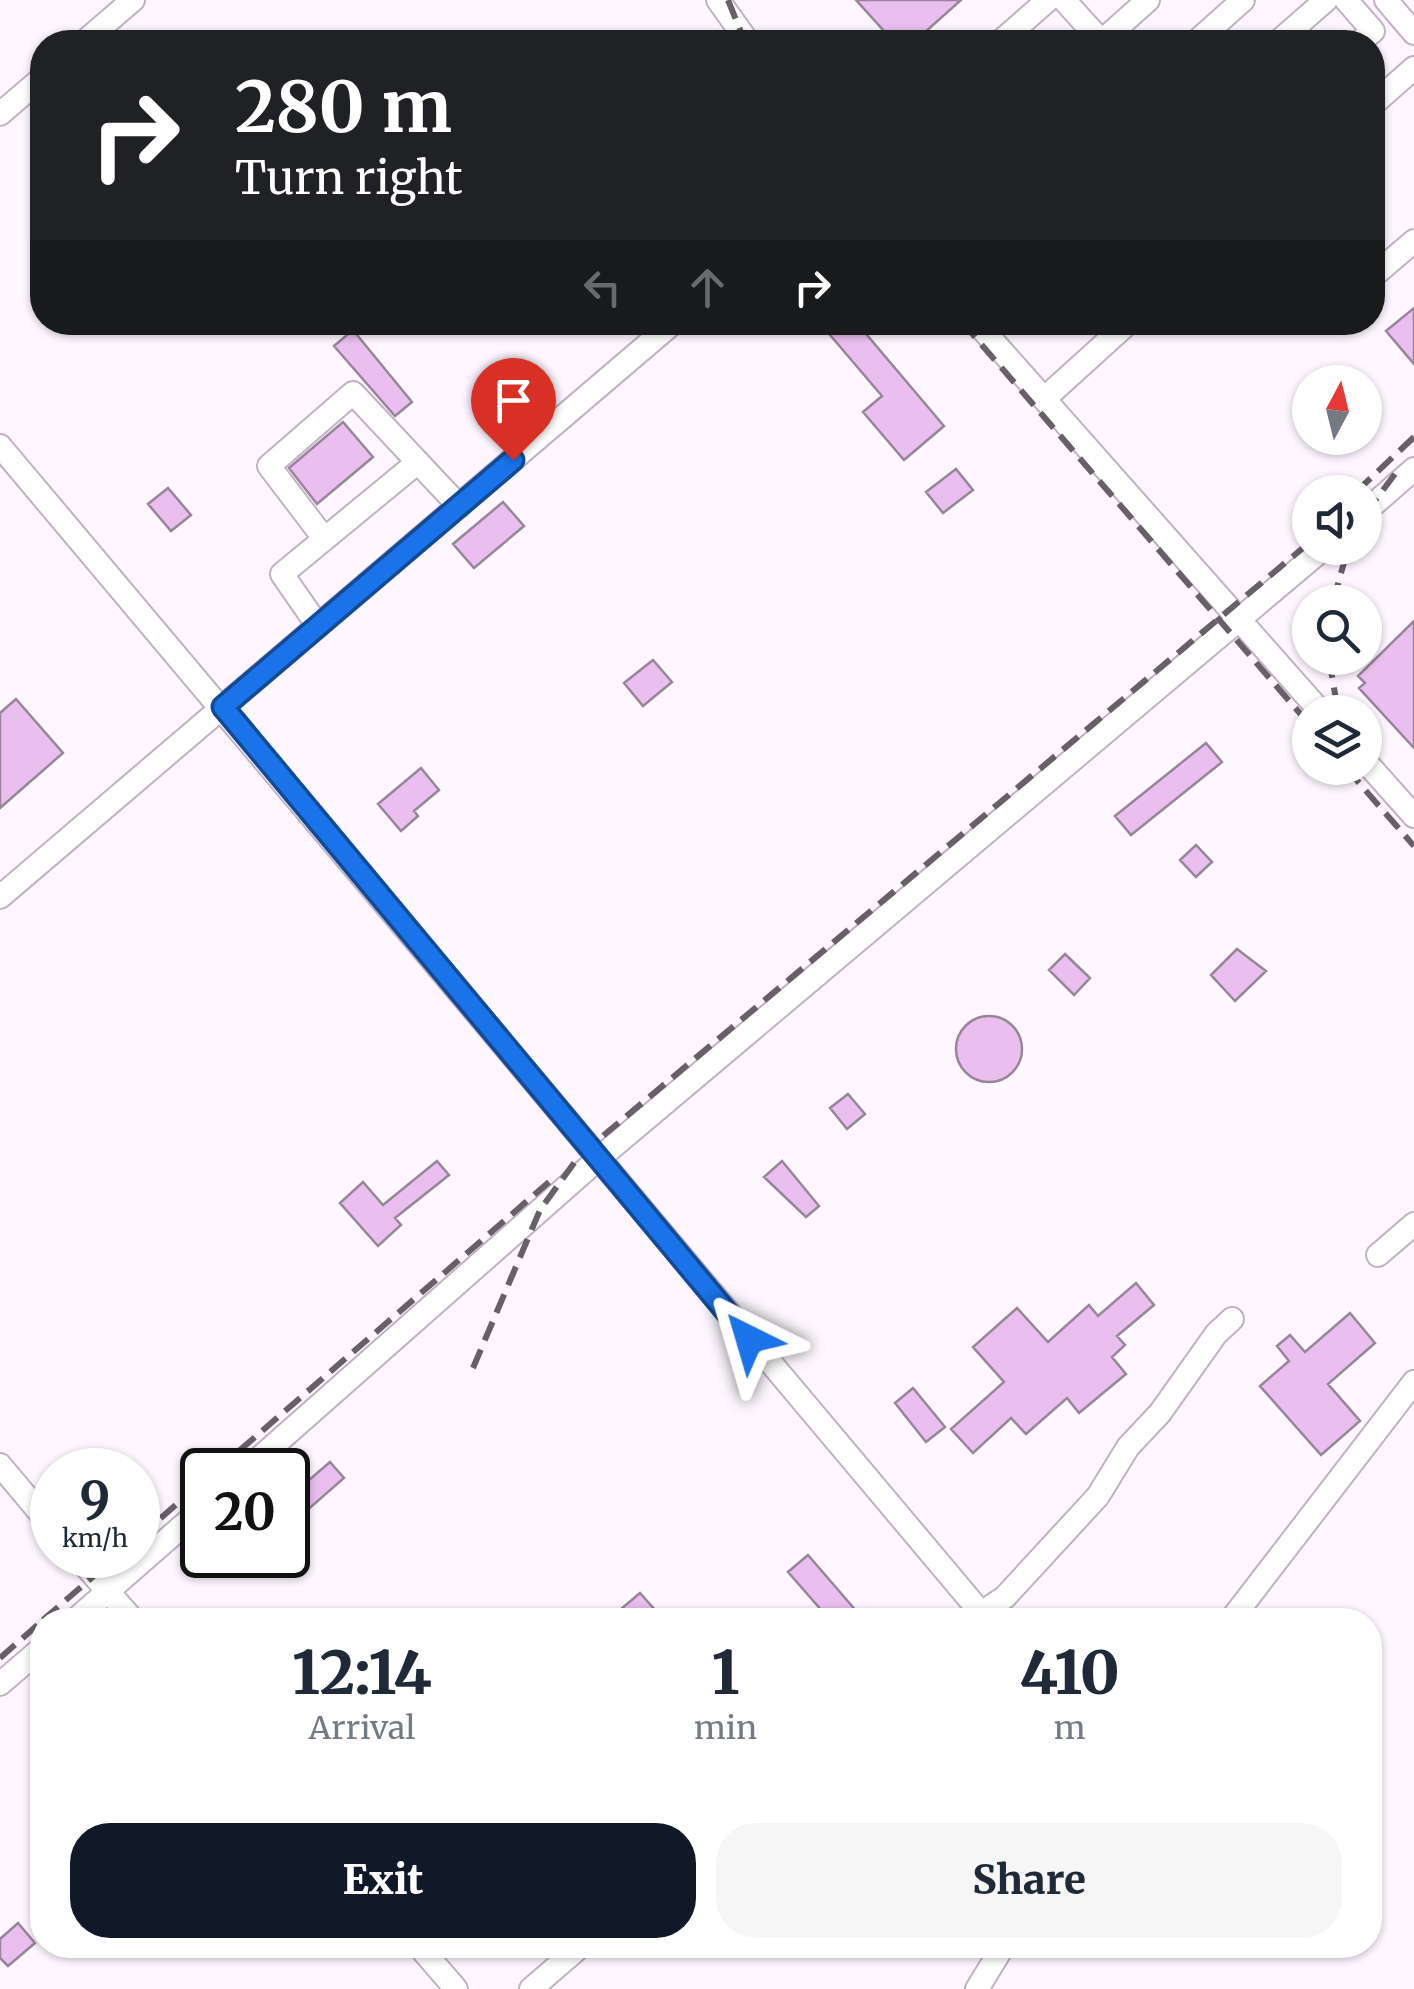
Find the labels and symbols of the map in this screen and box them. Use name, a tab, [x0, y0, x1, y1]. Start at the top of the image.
pin	[471, 358, 556, 461]
north arrow	[1292, 365, 1382, 455]
position arrow	[697, 1287, 801, 1391]
speed limit sign: 20	[180, 1448, 310, 1578]

